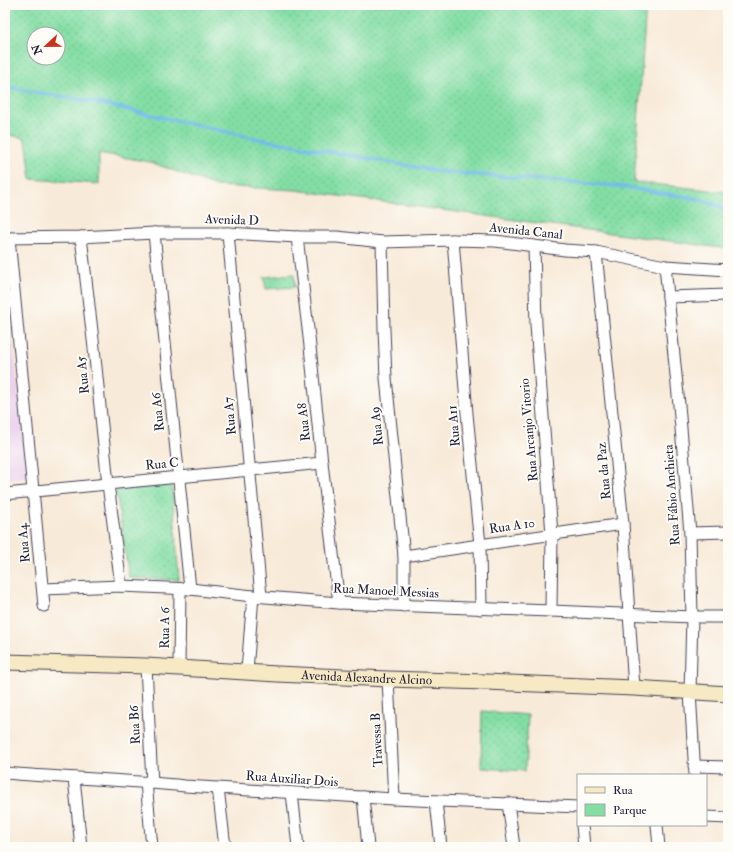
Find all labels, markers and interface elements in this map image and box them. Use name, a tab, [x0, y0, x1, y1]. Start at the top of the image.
north arrow	[26, 26, 66, 66]
text: N	[29, 41, 45, 57]
street label: Avenida D	[204, 211, 259, 229]
street label: Avenida Canal	[488, 219, 564, 243]
street label: Rua A5	[73, 355, 93, 395]
street label: Rua Arcanjo Vitorio	[517, 378, 541, 482]
street label: Rua A6	[148, 390, 168, 432]
street label: Rua A7	[220, 396, 240, 436]
street label: Rua A8	[294, 402, 314, 442]
street label: Rua A11	[444, 404, 464, 447]
street label: Rua A9	[367, 406, 387, 446]
street label: Rua da Paz	[593, 441, 614, 500]
street label: Rua Fábio Anchieta	[660, 443, 684, 546]
street label: Rua C	[145, 455, 179, 473]
street label: Rua A 10	[488, 515, 536, 537]
street label: Rua A4	[14, 522, 34, 563]
street label: Rua Manoel Messias	[333, 580, 440, 602]
street label: Rua A 6	[157, 606, 173, 649]
street label: Avenida Alexandre Alcino	[300, 667, 432, 688]
street label: Rua B6	[126, 704, 144, 745]
street label: Travessa B	[368, 712, 386, 768]
street label: Rua Auxiliar Dois	[245, 768, 339, 790]
legend	[577, 774, 707, 826]
text: Rua	[613, 783, 634, 798]
text: Parque	[613, 803, 647, 818]

